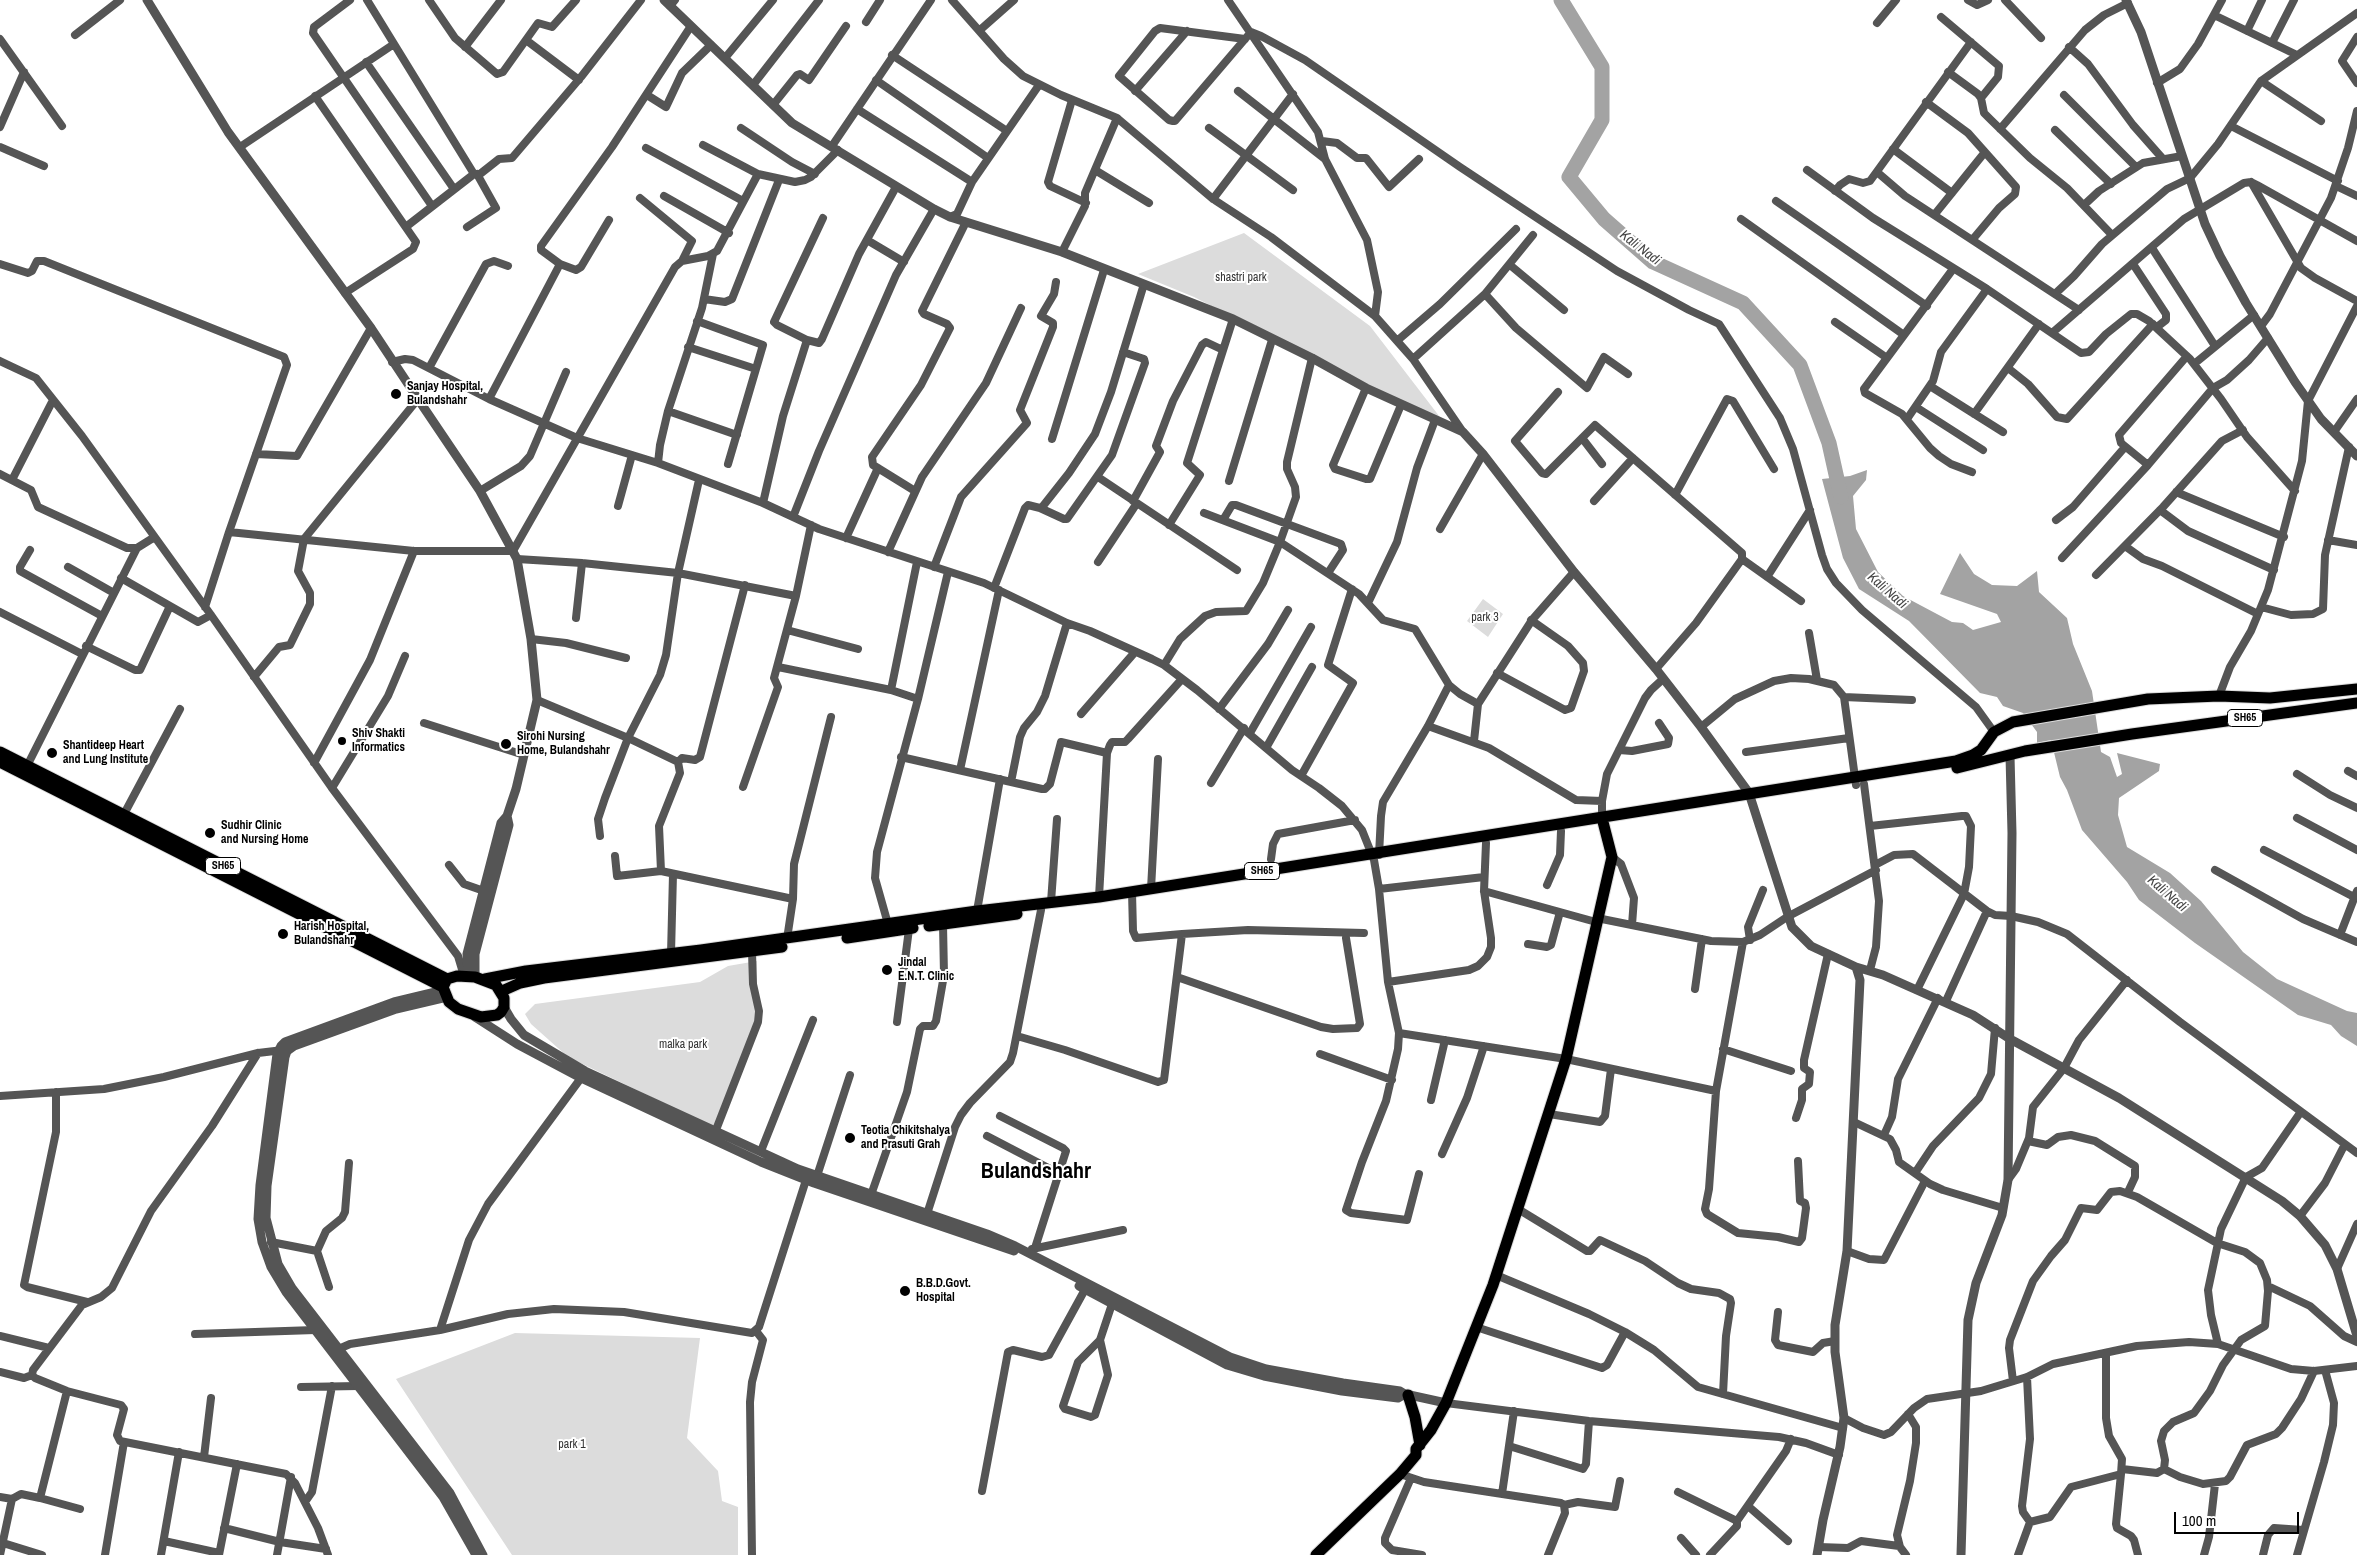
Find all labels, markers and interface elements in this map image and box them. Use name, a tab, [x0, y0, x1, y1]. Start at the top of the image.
water label: Kali Nadi	[1616, 227, 1664, 269]
park label: shastri park	[1215, 271, 1267, 285]
place label: Sanjay Hospital, Bulandshahr	[407, 380, 483, 408]
marker: Sanjay Hospital, Bulandshahr	[389, 387, 403, 401]
water label: Kali Nadi	[1864, 569, 1910, 613]
park label: park 3	[1471, 611, 1499, 625]
road number: SH65	[2228, 710, 2262, 726]
place label: Shiv Shakti Informatics	[352, 727, 405, 755]
place label: Sirohi Nursing Home, Bulandshahr	[517, 730, 610, 758]
marker: Shiv Shakti Informatics	[336, 735, 348, 747]
marker: Sirohi Nursing Home, Bulandshahr	[499, 737, 513, 751]
place label: Shantideep Heart and Lung Institute	[63, 739, 148, 767]
marker: Shantideep Heart and Lung Institute	[45, 746, 59, 760]
place label: Sudhir Clinic and Nursing Home	[221, 819, 308, 847]
marker: Sudhir Clinic and Nursing Home	[203, 826, 217, 840]
road number: SH65	[206, 858, 240, 874]
road number: SH65	[1244, 862, 1280, 879]
water label: Kali Nadi	[2144, 872, 2190, 916]
place label: Harish Hospital, Bulandshahr	[294, 920, 369, 948]
marker: Harish Hospital, Bulandshahr	[276, 927, 290, 941]
place label: Jindal E.N.T. Clinic	[898, 956, 954, 984]
marker: Jindal E.N.T. Clinic	[880, 963, 894, 977]
park label: malka park	[659, 1038, 707, 1052]
place label: Teotia Chikitshalya and Prasuti Grah	[861, 1124, 950, 1152]
marker: Teotia Chikitshalya and Prasuti Grah	[843, 1131, 857, 1145]
district label: Bulandshahr	[981, 1159, 1091, 1185]
place label: B.B.D.Govt. Hospital	[916, 1277, 971, 1305]
marker: B.B.D.Govt. Hospital	[898, 1284, 912, 1298]
park label: park 1	[558, 1438, 586, 1452]
scale bar	[2177, 1502, 2302, 1534]
text: 100 m	[2182, 1510, 2216, 1531]

